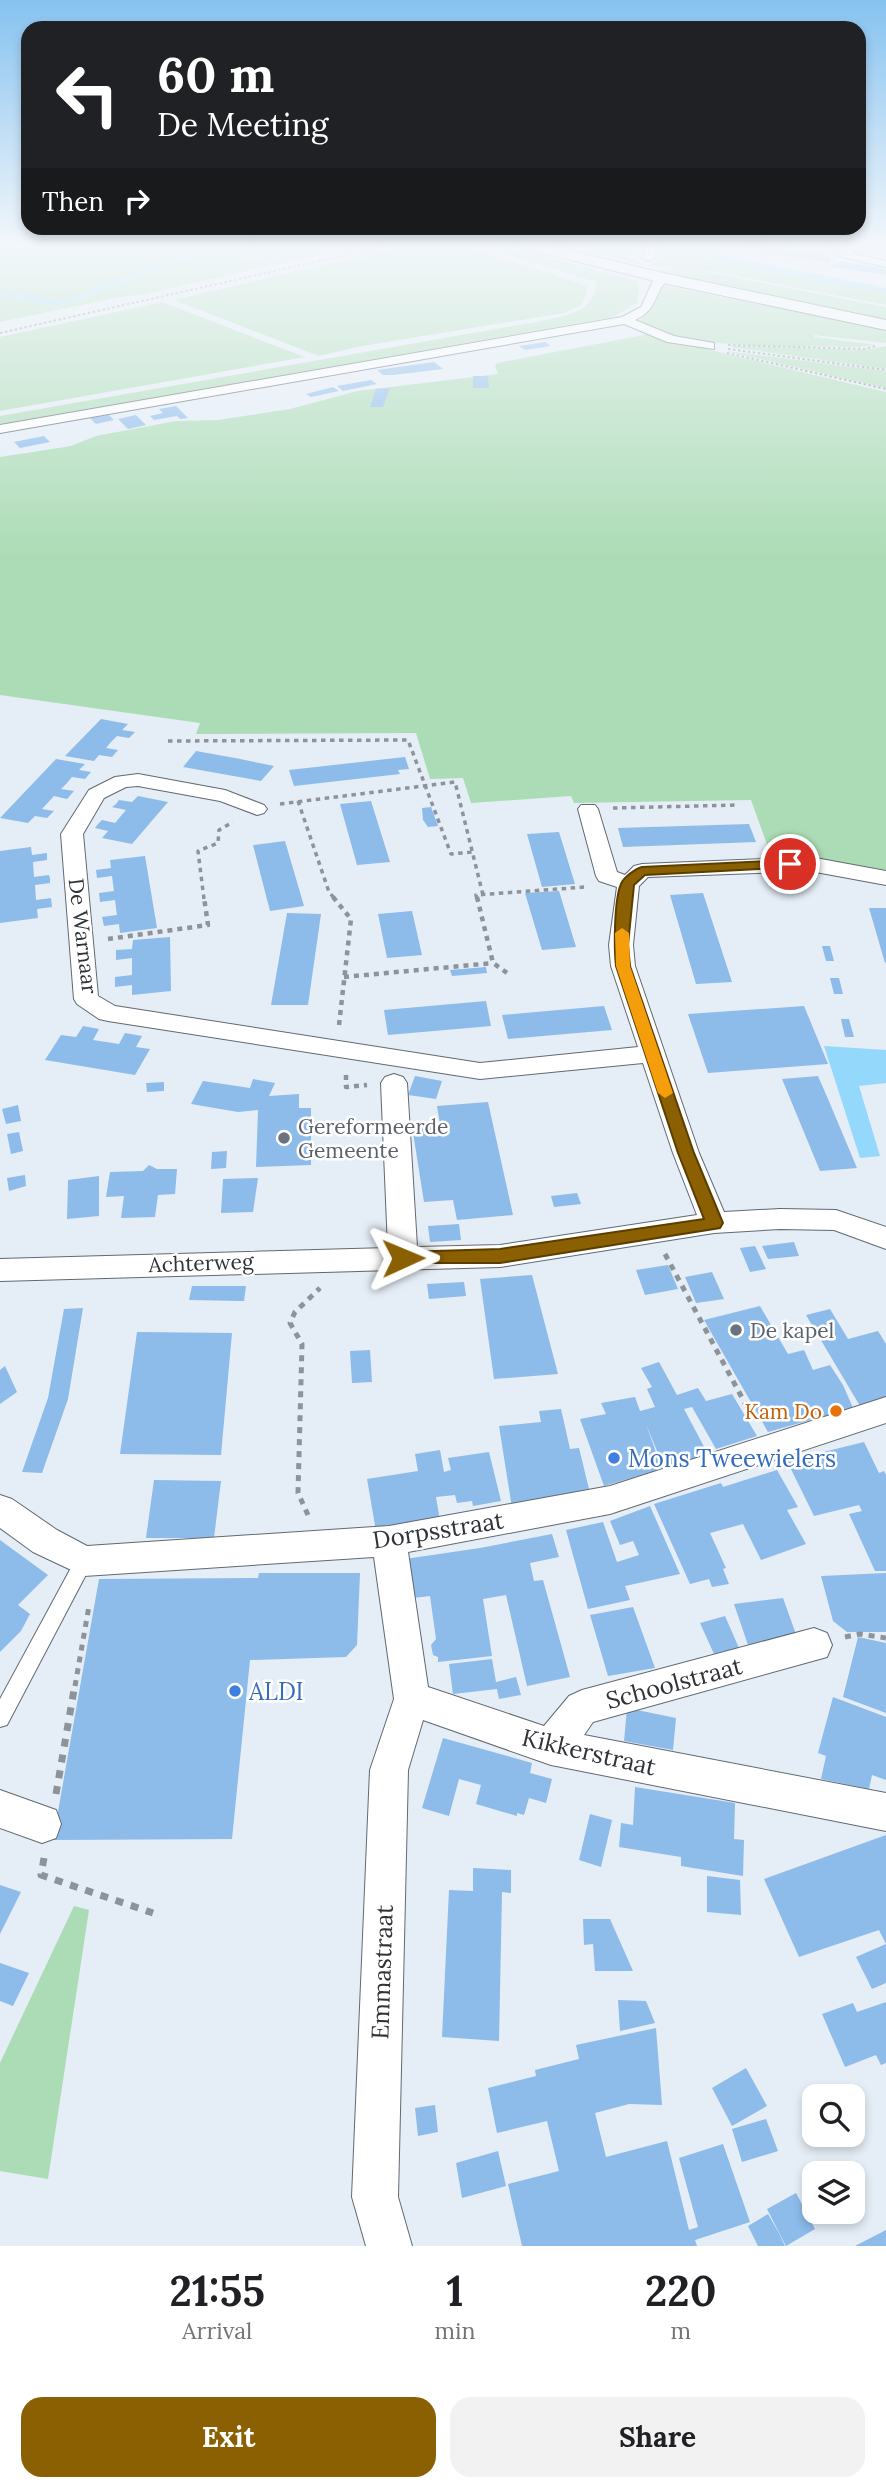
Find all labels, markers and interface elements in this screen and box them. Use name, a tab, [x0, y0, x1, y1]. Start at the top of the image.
text: 60 m	[157, 43, 274, 105]
icon: left	[42, 49, 133, 140]
text: De Meeting	[157, 104, 329, 145]
icon: right	[118, 182, 156, 220]
text: Then	[42, 185, 104, 218]
pin	[760, 834, 820, 894]
icon: arrive	[771, 845, 809, 883]
street label: De Warnaar	[63, 877, 103, 995]
place label: Gereformeerde Gemeente	[298, 1113, 448, 1164]
marker: Gereformeerde Gemeente	[276, 1130, 292, 1146]
position arrow	[366, 1221, 440, 1295]
street label: Achterweg	[147, 1248, 254, 1278]
place label: De kapel	[750, 1317, 834, 1344]
marker: De kapel	[728, 1322, 744, 1338]
place label: Kam Do	[745, 1398, 822, 1425]
marker: Kam Do	[828, 1403, 844, 1419]
place label: Mons Tweewielers	[628, 1443, 836, 1474]
marker: Mons Tweewielers	[606, 1450, 622, 1466]
street label: Dorpsstraat	[370, 1504, 506, 1556]
street label: Schoolstraat	[602, 1650, 746, 1716]
place label: ALDI	[248, 1676, 304, 1707]
marker: ALDI	[227, 1683, 243, 1699]
street label: Kikkerstraat	[519, 1722, 660, 1783]
street label: Emmastraat	[364, 1903, 400, 2040]
map controls	[802, 2084, 865, 2224]
button: search	[802, 2084, 865, 2147]
button: layers	[802, 2161, 865, 2224]
text: 21:55	[170, 2264, 265, 2318]
text: 1	[446, 2264, 463, 2318]
text: 220	[645, 2264, 716, 2318]
text: Arrival	[182, 2316, 252, 2345]
text: min	[434, 2316, 475, 2345]
text: m	[670, 2316, 691, 2345]
button: Exit	[21, 2397, 436, 2477]
button: Share	[450, 2397, 865, 2477]

